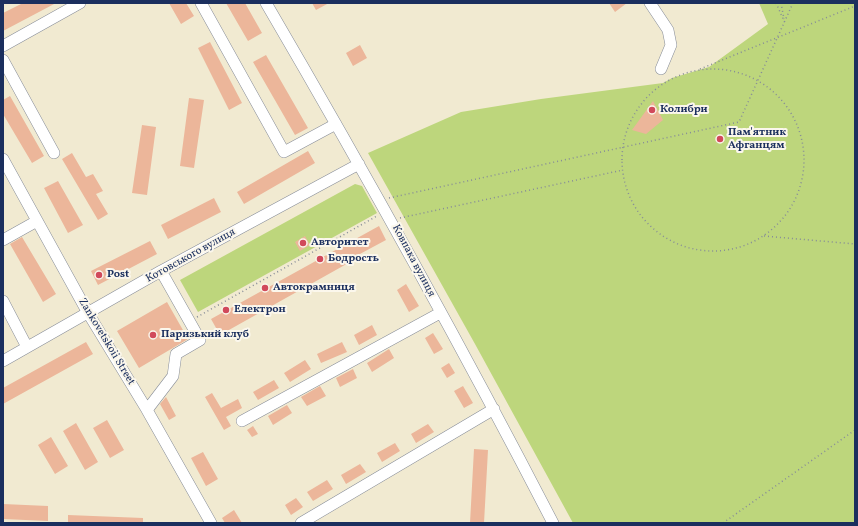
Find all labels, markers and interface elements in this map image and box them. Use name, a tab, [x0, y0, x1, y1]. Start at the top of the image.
place label: Колибри	[660, 103, 708, 117]
marker: Колибри	[647, 105, 657, 115]
place label: Пам'ятник Афганцям	[728, 126, 786, 152]
marker: Пам'ятник Афганцям	[715, 134, 725, 144]
street label: Ковпака вулиця	[388, 223, 438, 299]
street label: Котовського вулиця	[144, 226, 238, 286]
place label: Авторитет	[311, 236, 369, 250]
marker: Авторитет	[298, 238, 308, 248]
place label: Бодрость	[328, 252, 379, 266]
marker: Бодрость	[315, 254, 325, 264]
place label: Post	[107, 268, 129, 282]
marker: Post	[94, 270, 104, 280]
place label: Автокрамниця	[273, 281, 355, 295]
marker: Автокрамниця	[260, 283, 270, 293]
street label: Zankovetskoii Street	[75, 296, 137, 388]
place label: Електрон	[234, 303, 286, 317]
marker: Електрон	[221, 305, 231, 315]
place label: Паризький клуб	[161, 328, 249, 342]
marker: Паризький клуб	[148, 330, 158, 340]

